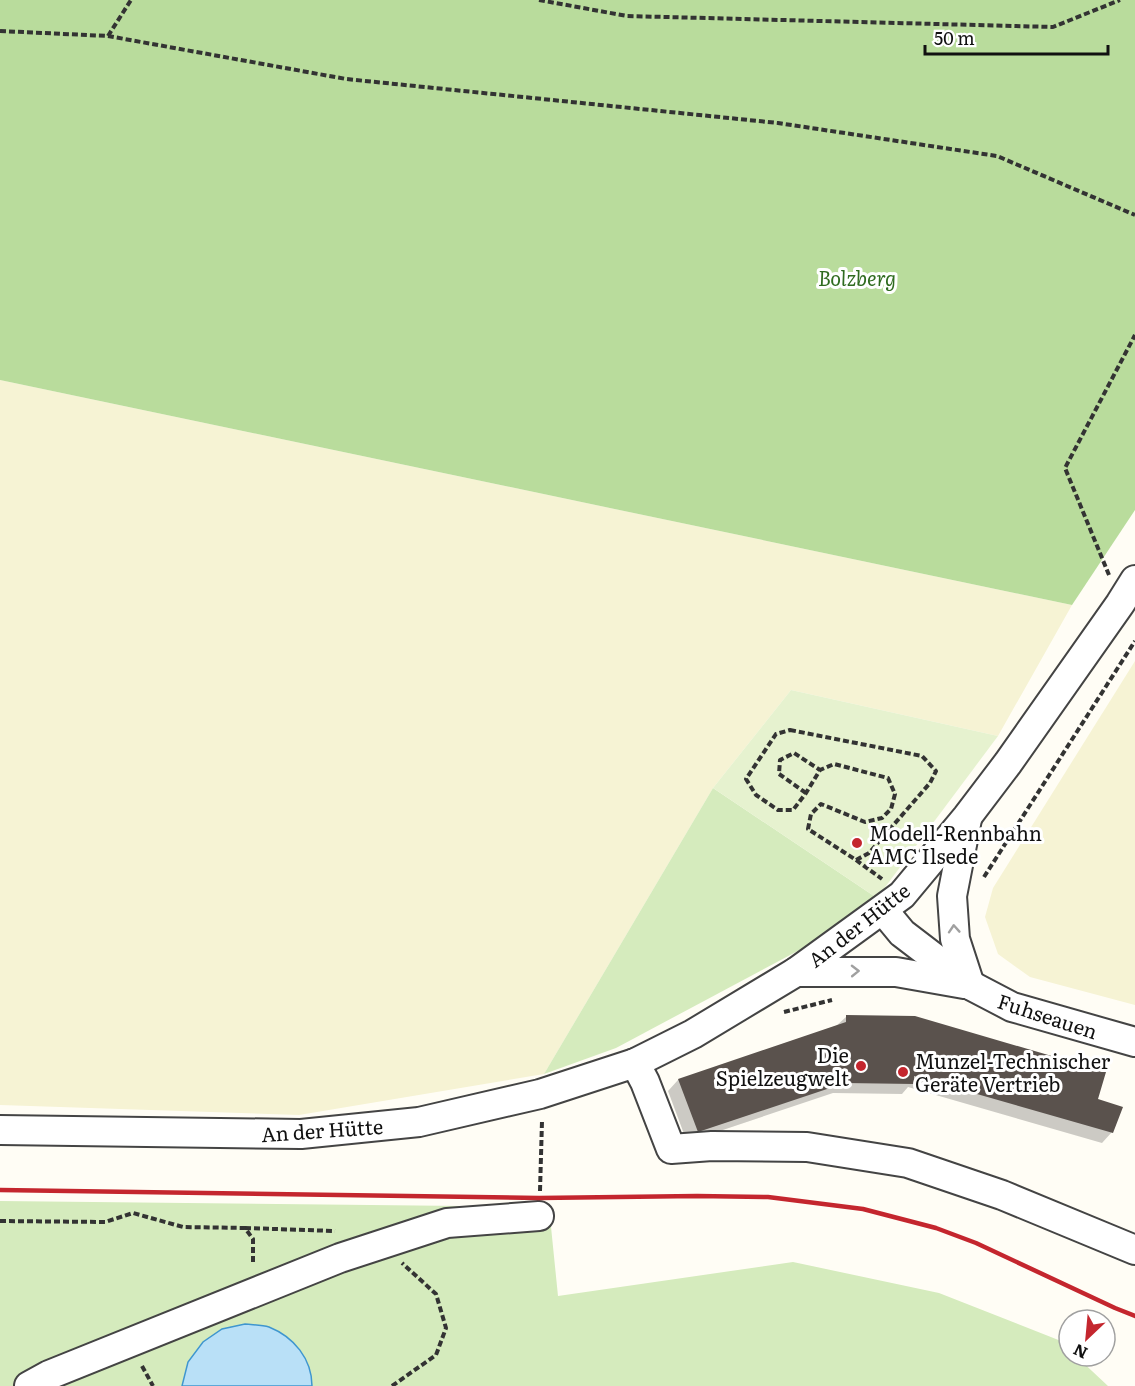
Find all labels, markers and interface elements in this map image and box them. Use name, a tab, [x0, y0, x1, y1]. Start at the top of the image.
scale bar	[925, 18, 1108, 56]
text: 50 m	[934, 24, 975, 51]
park label: Bolzberg	[818, 262, 896, 292]
place label: Modell-Rennbahn AMC Ilsede	[869, 817, 1042, 870]
marker: Modell-Rennbahn AMC Ilsede	[850, 836, 864, 850]
street label: An der Hütte	[801, 875, 915, 973]
one-way arrow	[948, 924, 961, 933]
one-way arrow	[850, 965, 859, 977]
street label: Fuhseauen	[994, 985, 1102, 1045]
place label: Die Spielzeugwelt	[716, 1039, 849, 1092]
place label: Munzel-Technischer Geräte Vertrieb	[915, 1045, 1111, 1098]
marker: Die Spielzeugwelt	[854, 1059, 868, 1073]
marker: Munzel-Technischer Geräte Vertrieb	[896, 1065, 910, 1079]
street label: An der Hütte	[260, 1110, 384, 1148]
north arrow	[1057, 1308, 1117, 1368]
text: N	[1069, 1339, 1091, 1366]

